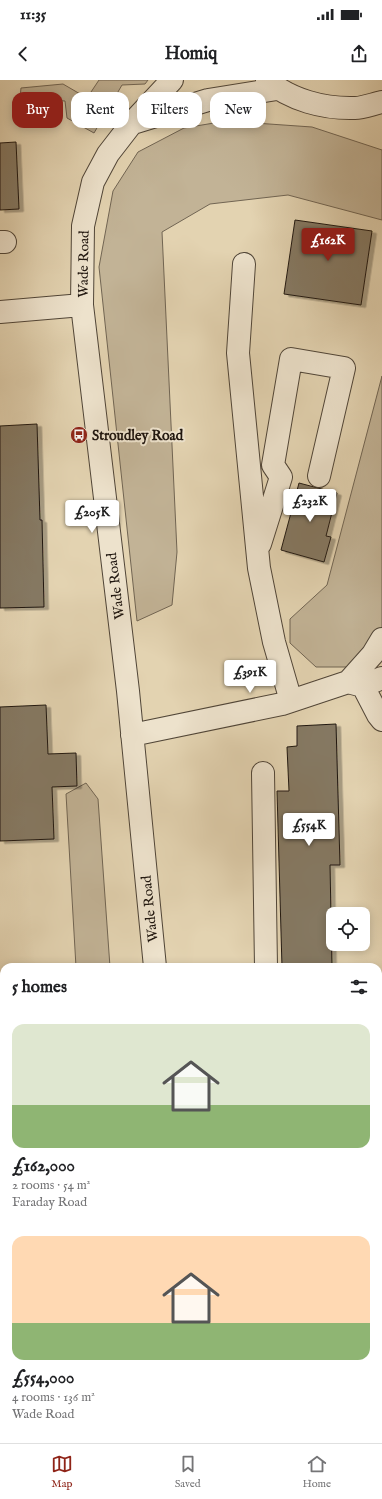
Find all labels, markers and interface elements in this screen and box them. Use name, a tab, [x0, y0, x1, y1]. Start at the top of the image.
text: 11:35	[20, 5, 46, 24]
icon: back	[12, 43, 34, 65]
text: Homiq	[165, 43, 217, 66]
icon: share	[348, 43, 370, 65]
chip: Buy	[12, 92, 63, 128]
chip: Rent	[71, 92, 129, 128]
chip: Filters	[137, 92, 202, 128]
chip: New	[210, 92, 266, 128]
pin: £162K	[300, 228, 356, 262]
street label: Wade Road	[74, 230, 94, 298]
text: £162K	[311, 232, 345, 249]
bus stop icon: Stroudley Road	[69, 425, 89, 445]
place label: Stroudley Road	[92, 427, 184, 445]
pin: £232K	[282, 489, 338, 523]
text: £232K	[292, 493, 328, 510]
pin: £205K	[64, 500, 120, 534]
text: £205K	[74, 504, 110, 521]
street label: Wade Road	[103, 551, 129, 620]
pin: £391K	[222, 660, 278, 694]
text: £391K	[233, 664, 267, 681]
pin: £554K	[281, 813, 337, 847]
text: £554K	[292, 817, 326, 834]
street label: Wade Road	[137, 874, 162, 943]
map controls	[326, 907, 370, 951]
button: locate	[326, 907, 370, 951]
icon: filters	[348, 976, 370, 998]
text: 5 homes	[12, 977, 67, 998]
icon: home	[155, 1050, 227, 1122]
text: £162,000	[12, 1156, 75, 1177]
text: 2 rooms · 54 m²	[12, 1177, 90, 1194]
text: Faraday Road	[12, 1194, 87, 1211]
icon: home	[155, 1262, 227, 1334]
text: £554,000	[12, 1368, 74, 1389]
text: 4 rooms · 136 m²	[12, 1389, 95, 1406]
text: Wade Road	[12, 1406, 74, 1423]
tab: Map	[51, 1453, 73, 1491]
tab: Saved	[175, 1453, 201, 1491]
tab: Home	[302, 1453, 331, 1491]

